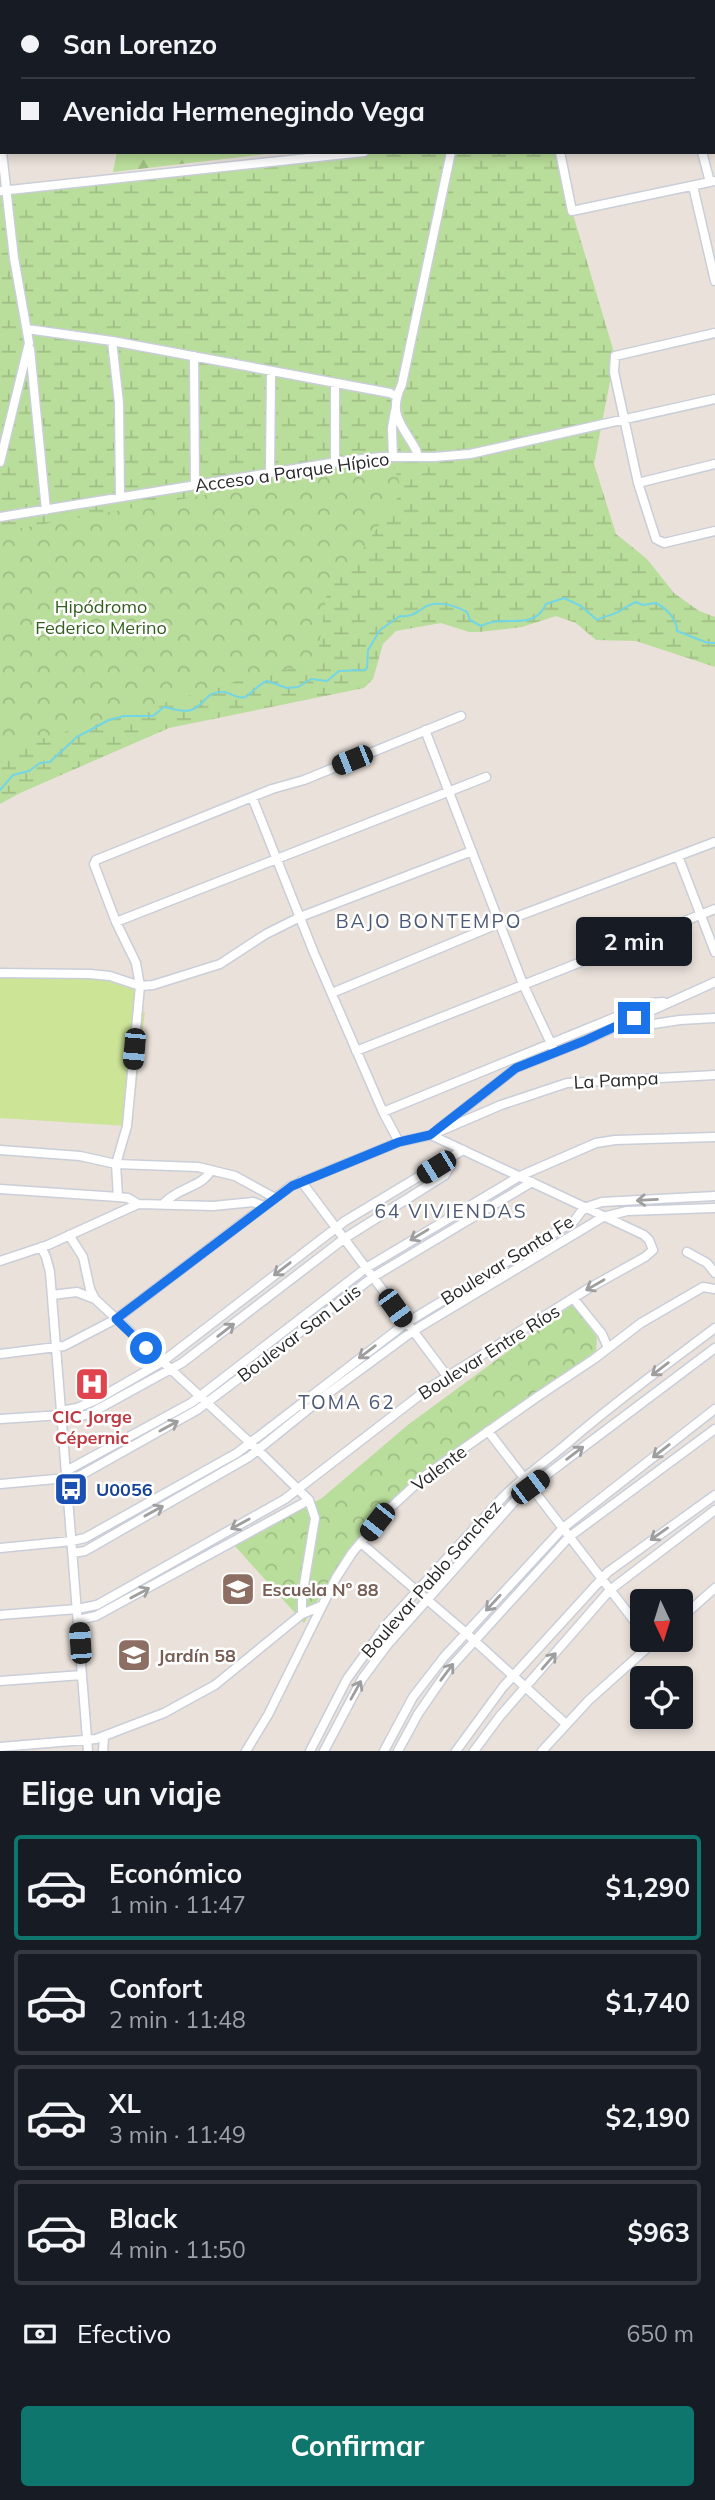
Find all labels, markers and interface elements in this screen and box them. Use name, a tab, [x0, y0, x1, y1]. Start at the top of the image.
text: San Lorenzo	[63, 28, 217, 61]
text: Avenida Hermenegindo Vega	[63, 95, 425, 128]
street label: Acceso a Parque Hípico	[193, 447, 391, 497]
park label: Hipódromo Federico Merino	[35, 595, 167, 639]
car	[329, 742, 376, 778]
district label: BAJO BONTEMPO	[336, 909, 522, 933]
callout: 2 min	[576, 916, 692, 965]
text: 2 min	[604, 927, 664, 956]
route end	[618, 1002, 650, 1034]
car	[122, 1027, 147, 1071]
street label: La Pampa	[573, 1066, 659, 1094]
car	[413, 1147, 460, 1187]
one-way arrow	[636, 1193, 659, 1206]
district label: 64 VIVIENDAS	[374, 1199, 528, 1223]
street label: Boulevar Santa Fe	[436, 1210, 578, 1310]
one-way arrow	[410, 1229, 430, 1243]
one-way arrow	[273, 1262, 292, 1277]
one-way arrow	[585, 1278, 605, 1292]
street label: Boulevar San Luis	[233, 1279, 365, 1387]
car	[375, 1285, 416, 1331]
street label: Boulevar Entre Ríos	[414, 1299, 564, 1405]
one-way arrow	[216, 1322, 234, 1337]
route start	[130, 1332, 162, 1364]
one-way arrow	[358, 1345, 377, 1359]
one-way arrow	[651, 1361, 670, 1376]
hospital icon: CIC Jorge Cépernic	[73, 1365, 111, 1403]
district label: TOMA 62	[298, 1390, 396, 1414]
place label: CIC Jorge Cépernic	[52, 1405, 132, 1449]
one-way arrow	[158, 1419, 179, 1432]
street label: Valente	[407, 1440, 471, 1496]
one-way arrow	[652, 1443, 670, 1458]
one-way arrow	[566, 1445, 584, 1460]
car	[507, 1466, 554, 1508]
bus stop icon: U0056	[52, 1470, 90, 1508]
place label: U0056	[96, 1478, 153, 1501]
street label: Boulevar Pablo Sanchez	[356, 1495, 506, 1663]
car	[356, 1499, 399, 1545]
one-way arrow	[144, 1503, 164, 1517]
one-way arrow	[230, 1518, 251, 1531]
one-way arrow	[650, 1527, 669, 1542]
school or university icon: Escuela Nº 88	[219, 1570, 257, 1608]
place label: Escuela Nº 88	[262, 1578, 379, 1601]
one-way arrow	[129, 1585, 150, 1599]
north arrow	[630, 1589, 693, 1652]
map controls	[630, 1589, 693, 1729]
one-way arrow	[485, 1594, 501, 1612]
car	[69, 1621, 92, 1665]
school or university icon: Jardín 58	[115, 1636, 153, 1674]
place label: Jardín 58	[158, 1644, 236, 1667]
one-way arrow	[541, 1652, 557, 1670]
one-way arrow	[439, 1663, 454, 1682]
button: locate	[630, 1666, 693, 1729]
one-way arrow	[349, 1681, 363, 1701]
text: Elige un viaje	[21, 1773, 222, 1813]
icon: car	[25, 1856, 88, 1919]
text: Económico	[109, 1857, 242, 1890]
text: $1,290	[606, 1871, 690, 1904]
text: 1 min · 11:47	[109, 1890, 246, 1919]
icon: car	[25, 1971, 88, 2034]
text: Confort	[109, 1972, 202, 2005]
text: $1,740	[606, 1986, 690, 2019]
text: 2 min · 11:48	[109, 2005, 246, 2034]
icon: car	[25, 2086, 88, 2149]
text: XL	[109, 2087, 141, 2120]
text: $2,190	[606, 2101, 690, 2134]
text: 3 min · 11:49	[109, 2120, 246, 2149]
icon: car	[25, 2201, 88, 2264]
text: Black	[109, 2202, 177, 2235]
text: $963	[628, 2216, 690, 2249]
text: 4 min · 11:50	[109, 2235, 246, 2264]
icon: cash	[21, 2315, 59, 2353]
text: Efectivo	[77, 2317, 171, 2350]
text: 650 m	[626, 2319, 694, 2348]
button: Confirmar	[21, 2406, 694, 2486]

